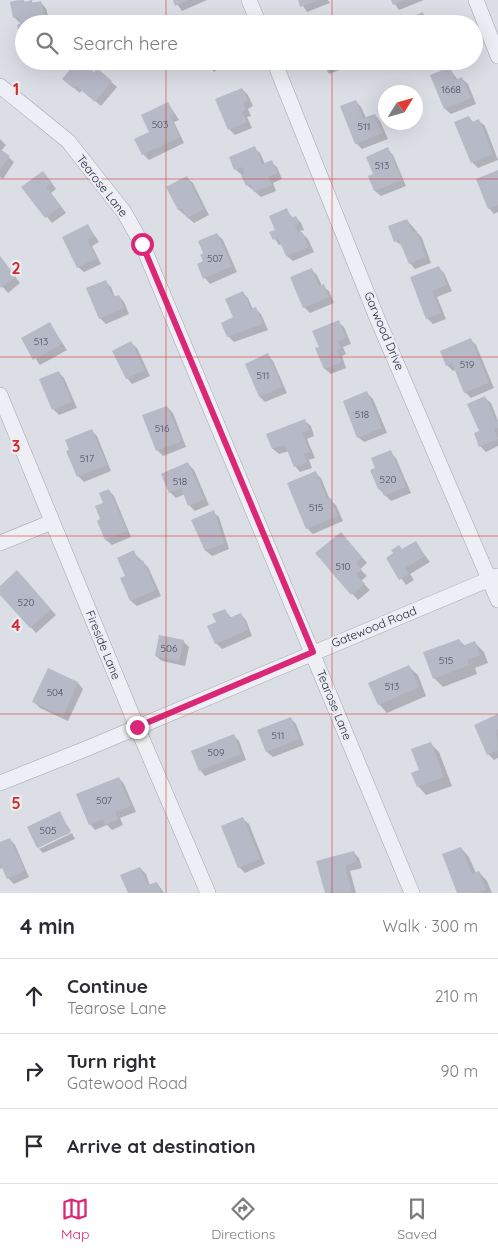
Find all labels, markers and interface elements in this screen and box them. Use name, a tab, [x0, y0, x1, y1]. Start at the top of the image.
search box	[15, 15, 483, 70]
icon: search	[33, 29, 61, 57]
text: Search here	[73, 31, 178, 55]
text: 1	[13, 79, 19, 99]
house number: 1668	[441, 83, 461, 96]
north arrow	[378, 85, 423, 130]
house number: 503	[152, 118, 168, 131]
house number: 511	[358, 120, 370, 133]
street label: Tearose Lane	[74, 152, 131, 220]
house number: 513	[375, 159, 389, 172]
route start	[131, 233, 154, 256]
house number: 507	[207, 252, 223, 265]
text: 2	[11, 258, 21, 278]
street label: Garwood Drive	[361, 289, 408, 373]
house number: 513	[34, 335, 48, 348]
house number: 519	[460, 358, 475, 371]
house number: 511	[257, 369, 269, 382]
house number: 518	[355, 408, 369, 421]
house number: 516	[155, 422, 170, 435]
text: 3	[12, 436, 20, 456]
house number: 517	[80, 452, 94, 465]
house number: 520	[380, 473, 397, 486]
house number: 518	[173, 475, 187, 488]
house number: 515	[309, 501, 323, 514]
house number: 510	[335, 560, 351, 573]
house number: 520	[18, 596, 35, 609]
street label: Gatewood Road	[329, 603, 419, 650]
street label: Fireside Lane	[83, 608, 124, 682]
text: 4	[11, 615, 21, 635]
house number: 506	[161, 642, 178, 655]
house number: 515	[439, 654, 453, 667]
street label: Tearose Lane	[314, 667, 355, 742]
house number: 513	[385, 680, 399, 693]
house number: 504	[47, 686, 63, 699]
route end	[126, 716, 149, 739]
house number: 511	[272, 729, 284, 742]
house number: 509	[208, 746, 225, 759]
text: 5	[11, 793, 21, 813]
house number: 507	[96, 794, 112, 807]
house number: 505	[40, 824, 56, 837]
text: 4 min	[20, 913, 75, 939]
text: Walk · 300 m	[383, 916, 478, 936]
text: Continue	[67, 974, 148, 998]
icon: ahead	[20, 982, 48, 1010]
text: 210 m	[435, 986, 478, 1006]
text: Tearose Lane	[67, 998, 166, 1018]
text: Turn right	[67, 1049, 156, 1073]
icon: right	[20, 1057, 48, 1085]
text: 90 m	[441, 1061, 478, 1081]
text: Gatewood Road	[67, 1073, 188, 1093]
icon: arrive	[20, 1132, 48, 1160]
text: Arrive at destination	[67, 1134, 256, 1158]
tab: Map	[61, 1195, 89, 1243]
tab: Directions	[211, 1195, 275, 1243]
tab: Saved	[397, 1195, 437, 1243]

